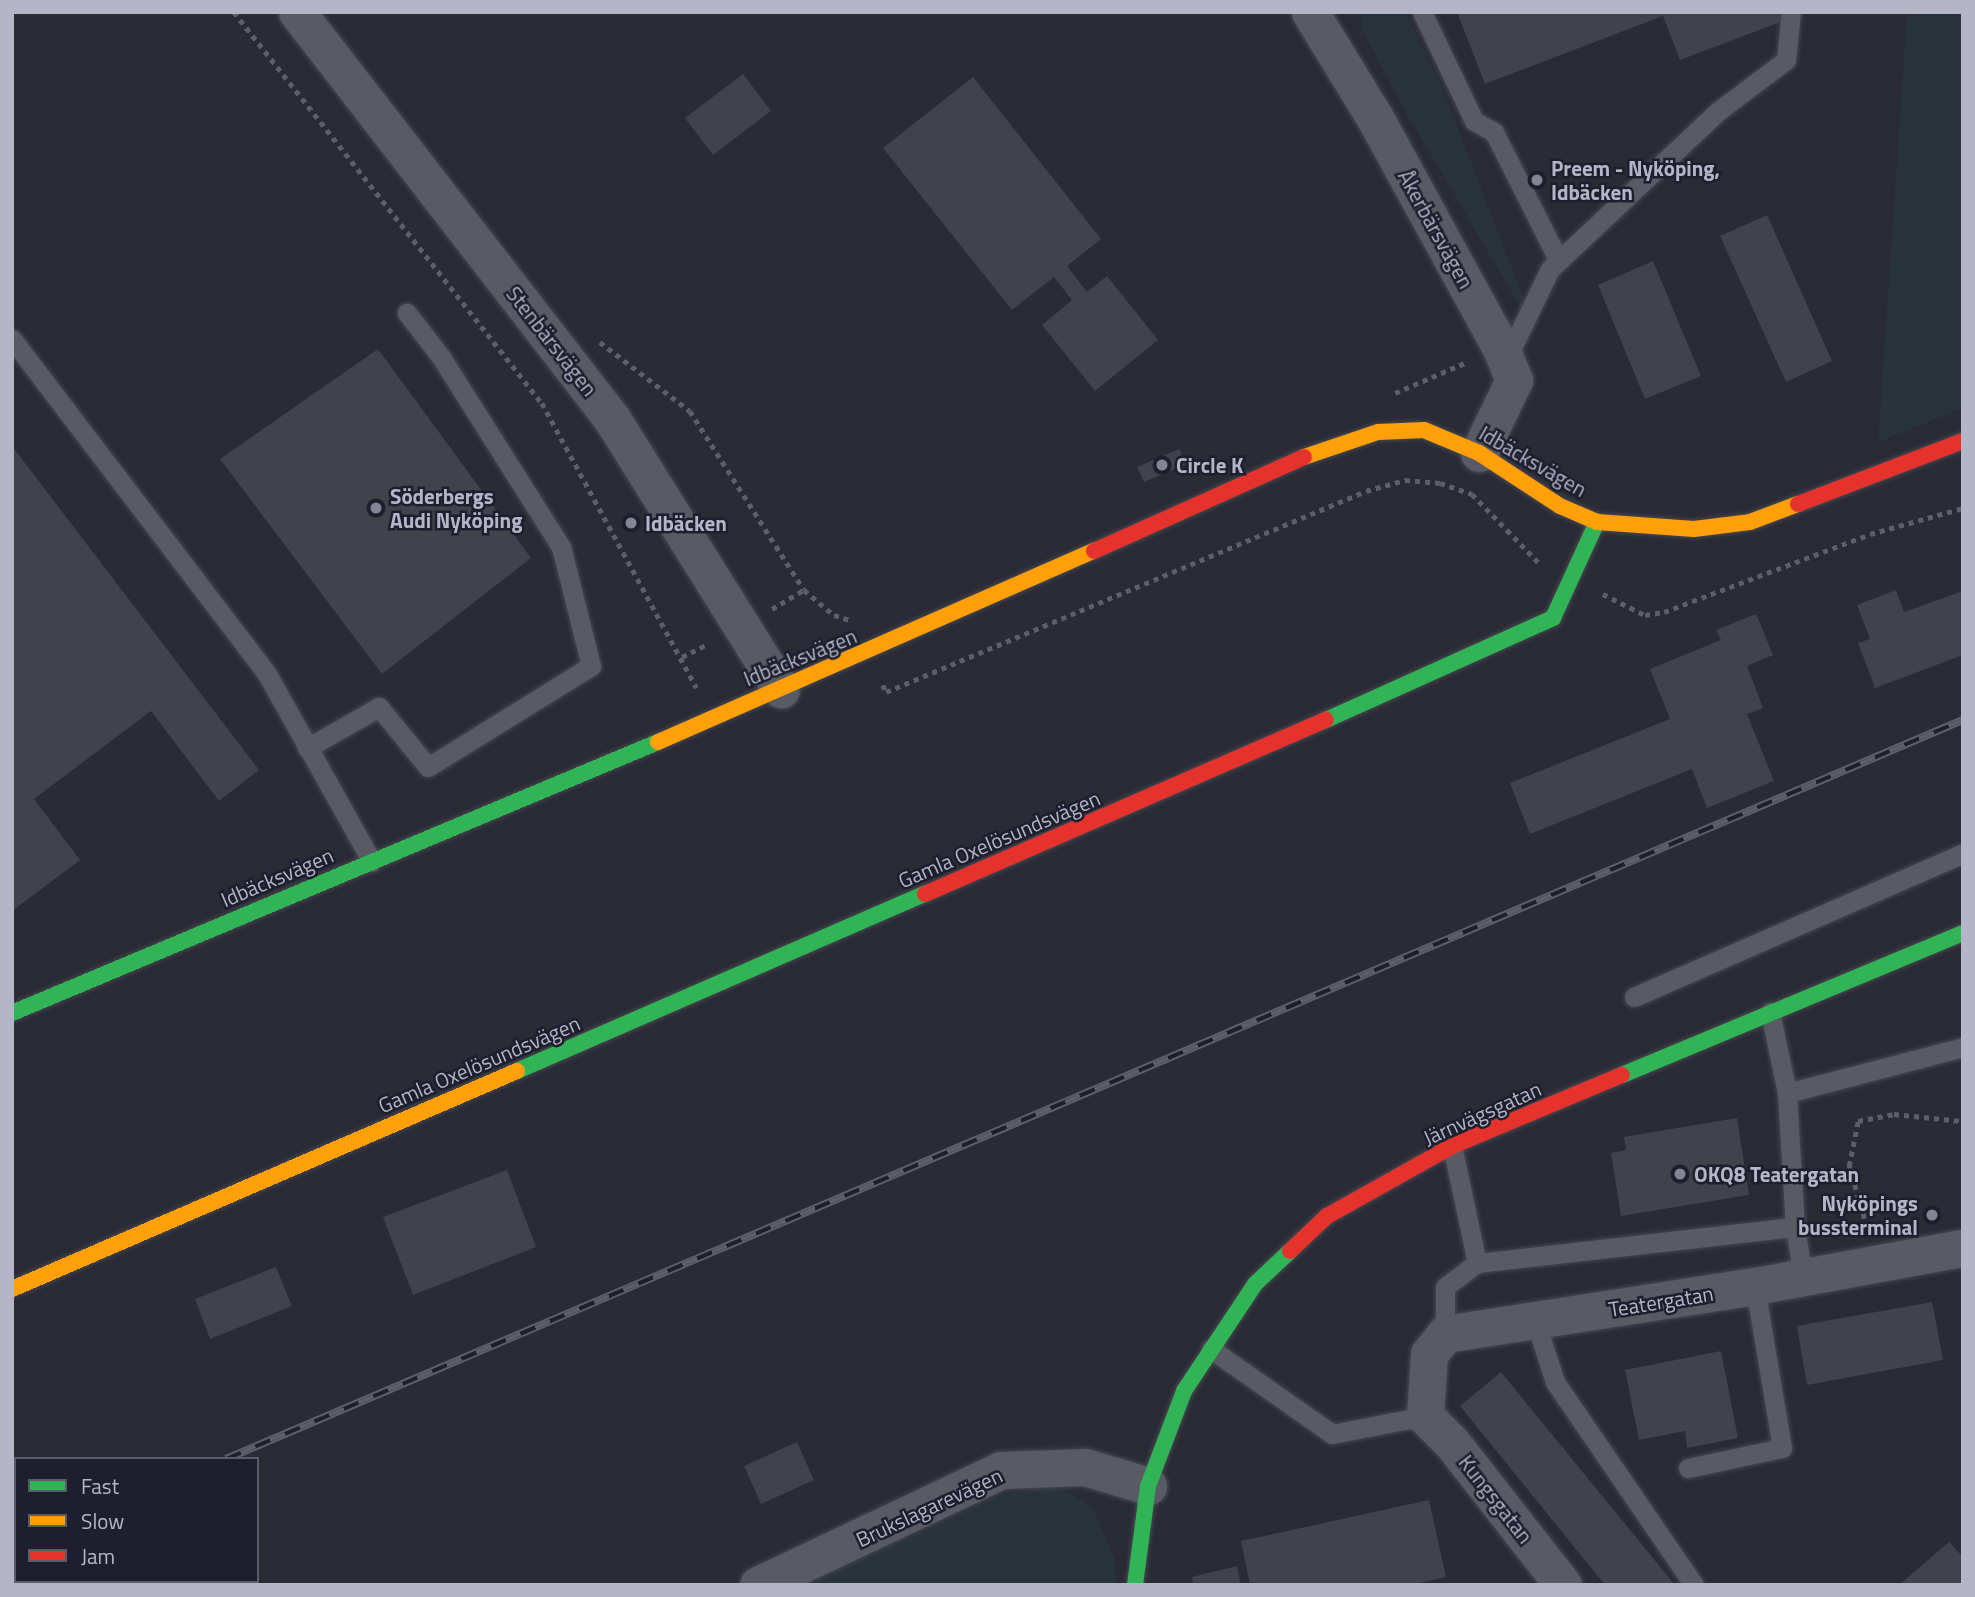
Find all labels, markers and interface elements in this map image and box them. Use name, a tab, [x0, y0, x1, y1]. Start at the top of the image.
place label: Preem - Nyköping, Idbäcken	[1551, 155, 1720, 205]
street label: Åkerbärsvägen	[1393, 165, 1479, 293]
marker: Preem - Nyköping, Idbäcken	[1529, 172, 1545, 188]
street label: Stenbärsvägen	[501, 281, 603, 401]
street label: Idbäcksvägen	[1475, 420, 1591, 502]
place label: Circle K	[1176, 452, 1243, 478]
marker: Circle K	[1154, 457, 1170, 473]
place label: Söderbergs Audi Nyköping	[390, 483, 522, 533]
marker: Söderbergs Audi Nyköping	[368, 500, 384, 516]
place label: Idbäcken	[645, 510, 727, 536]
marker: Idbäcken	[623, 515, 639, 531]
street label: Idbäcksvägen	[740, 623, 860, 691]
street label: Gamla Oxelösundsvägen	[894, 785, 1104, 893]
street label: Idbäcksvägen	[217, 842, 337, 912]
street label: Gamla Oxelösundsvägen	[374, 1010, 584, 1118]
street label: Järnvägsgatan	[1419, 1076, 1545, 1150]
place label: OKQ8 Teatergatan	[1694, 1161, 1859, 1187]
marker: OKQ8 Teatergatan	[1672, 1166, 1688, 1182]
place label: Nyköpings bussterminal	[1798, 1190, 1918, 1240]
marker: Nyköpings bussterminal	[1924, 1207, 1940, 1223]
street label: Teatergatan	[1607, 1280, 1715, 1322]
street label: Kungsgatan	[1454, 1450, 1538, 1548]
legend	[14, 1457, 259, 1583]
street label: Brukslagarevägen	[852, 1462, 1006, 1552]
text: Fast	[81, 1470, 119, 1502]
text: Slow	[81, 1505, 124, 1537]
text: Jam	[81, 1540, 115, 1572]

